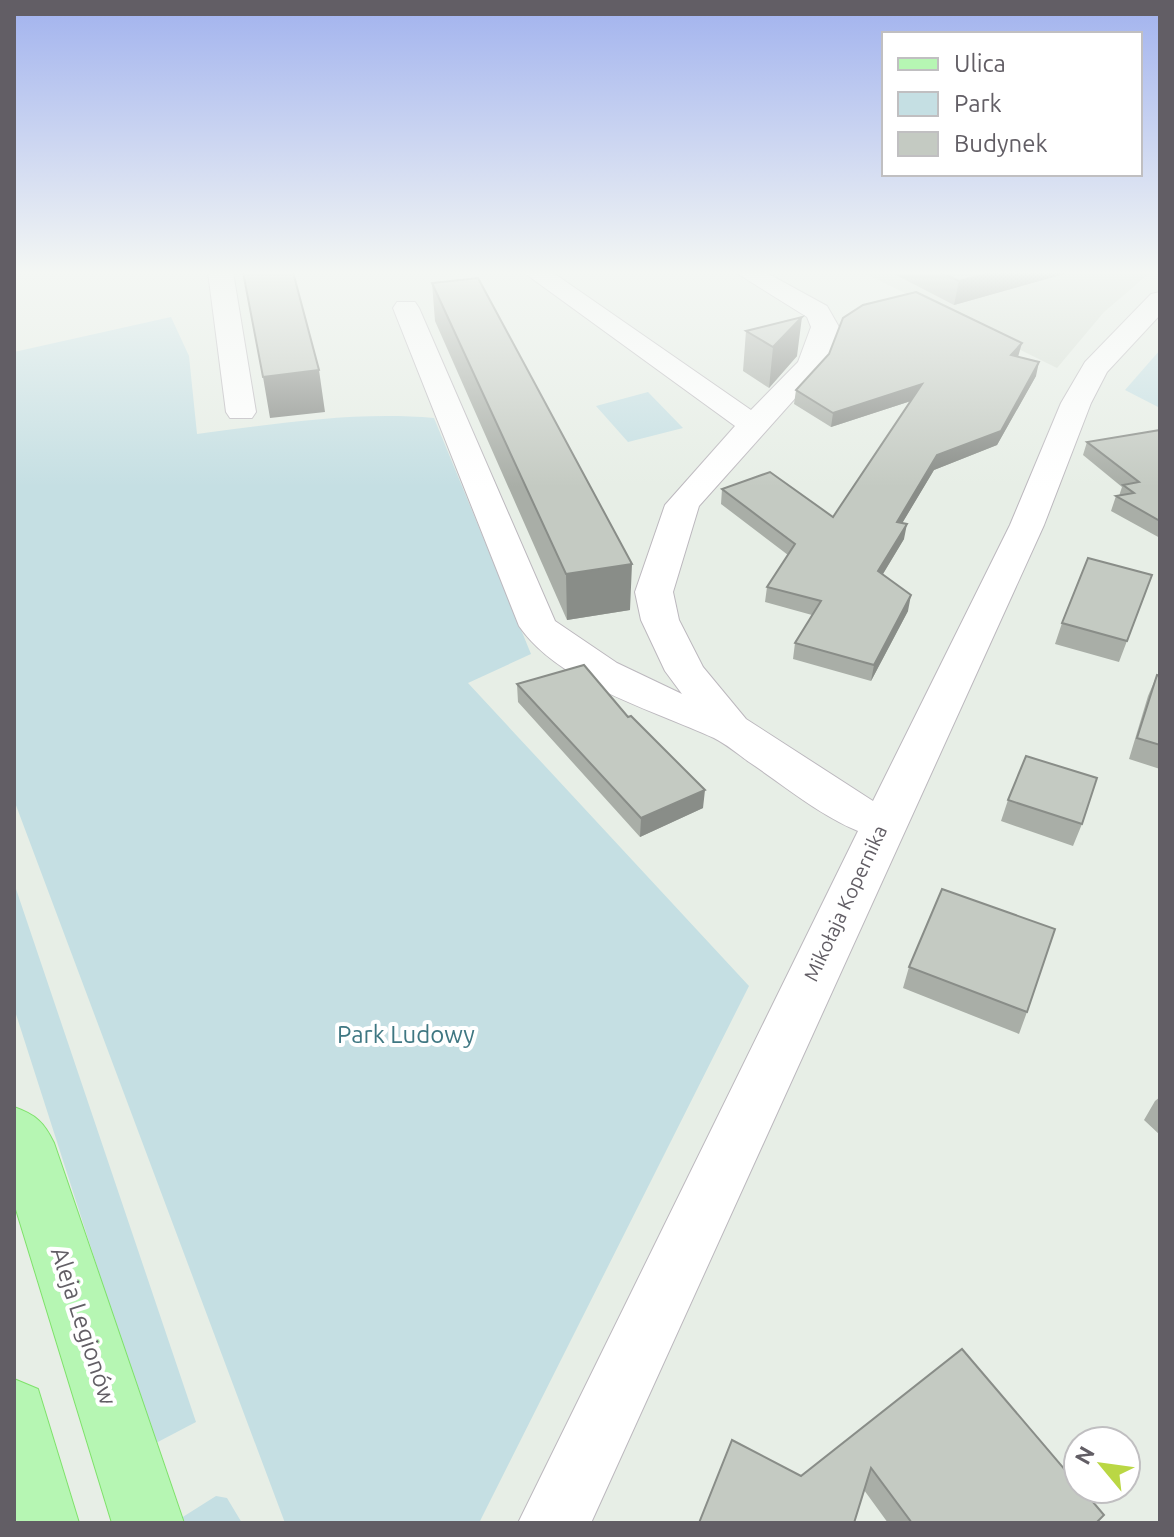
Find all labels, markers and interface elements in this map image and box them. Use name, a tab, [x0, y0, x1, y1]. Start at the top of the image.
legend	[882, 32, 1142, 176]
text: Ulica	[954, 50, 1006, 77]
text: Park	[954, 90, 1002, 117]
text: Budynek	[954, 130, 1048, 157]
street label: Mikołaja Kopernika	[799, 821, 891, 985]
park label: Park Ludowy	[337, 1021, 475, 1048]
street label: Aleja Legionów	[46, 1244, 122, 1409]
north arrow	[1062, 1425, 1142, 1505]
text: N	[1069, 1442, 1099, 1468]

